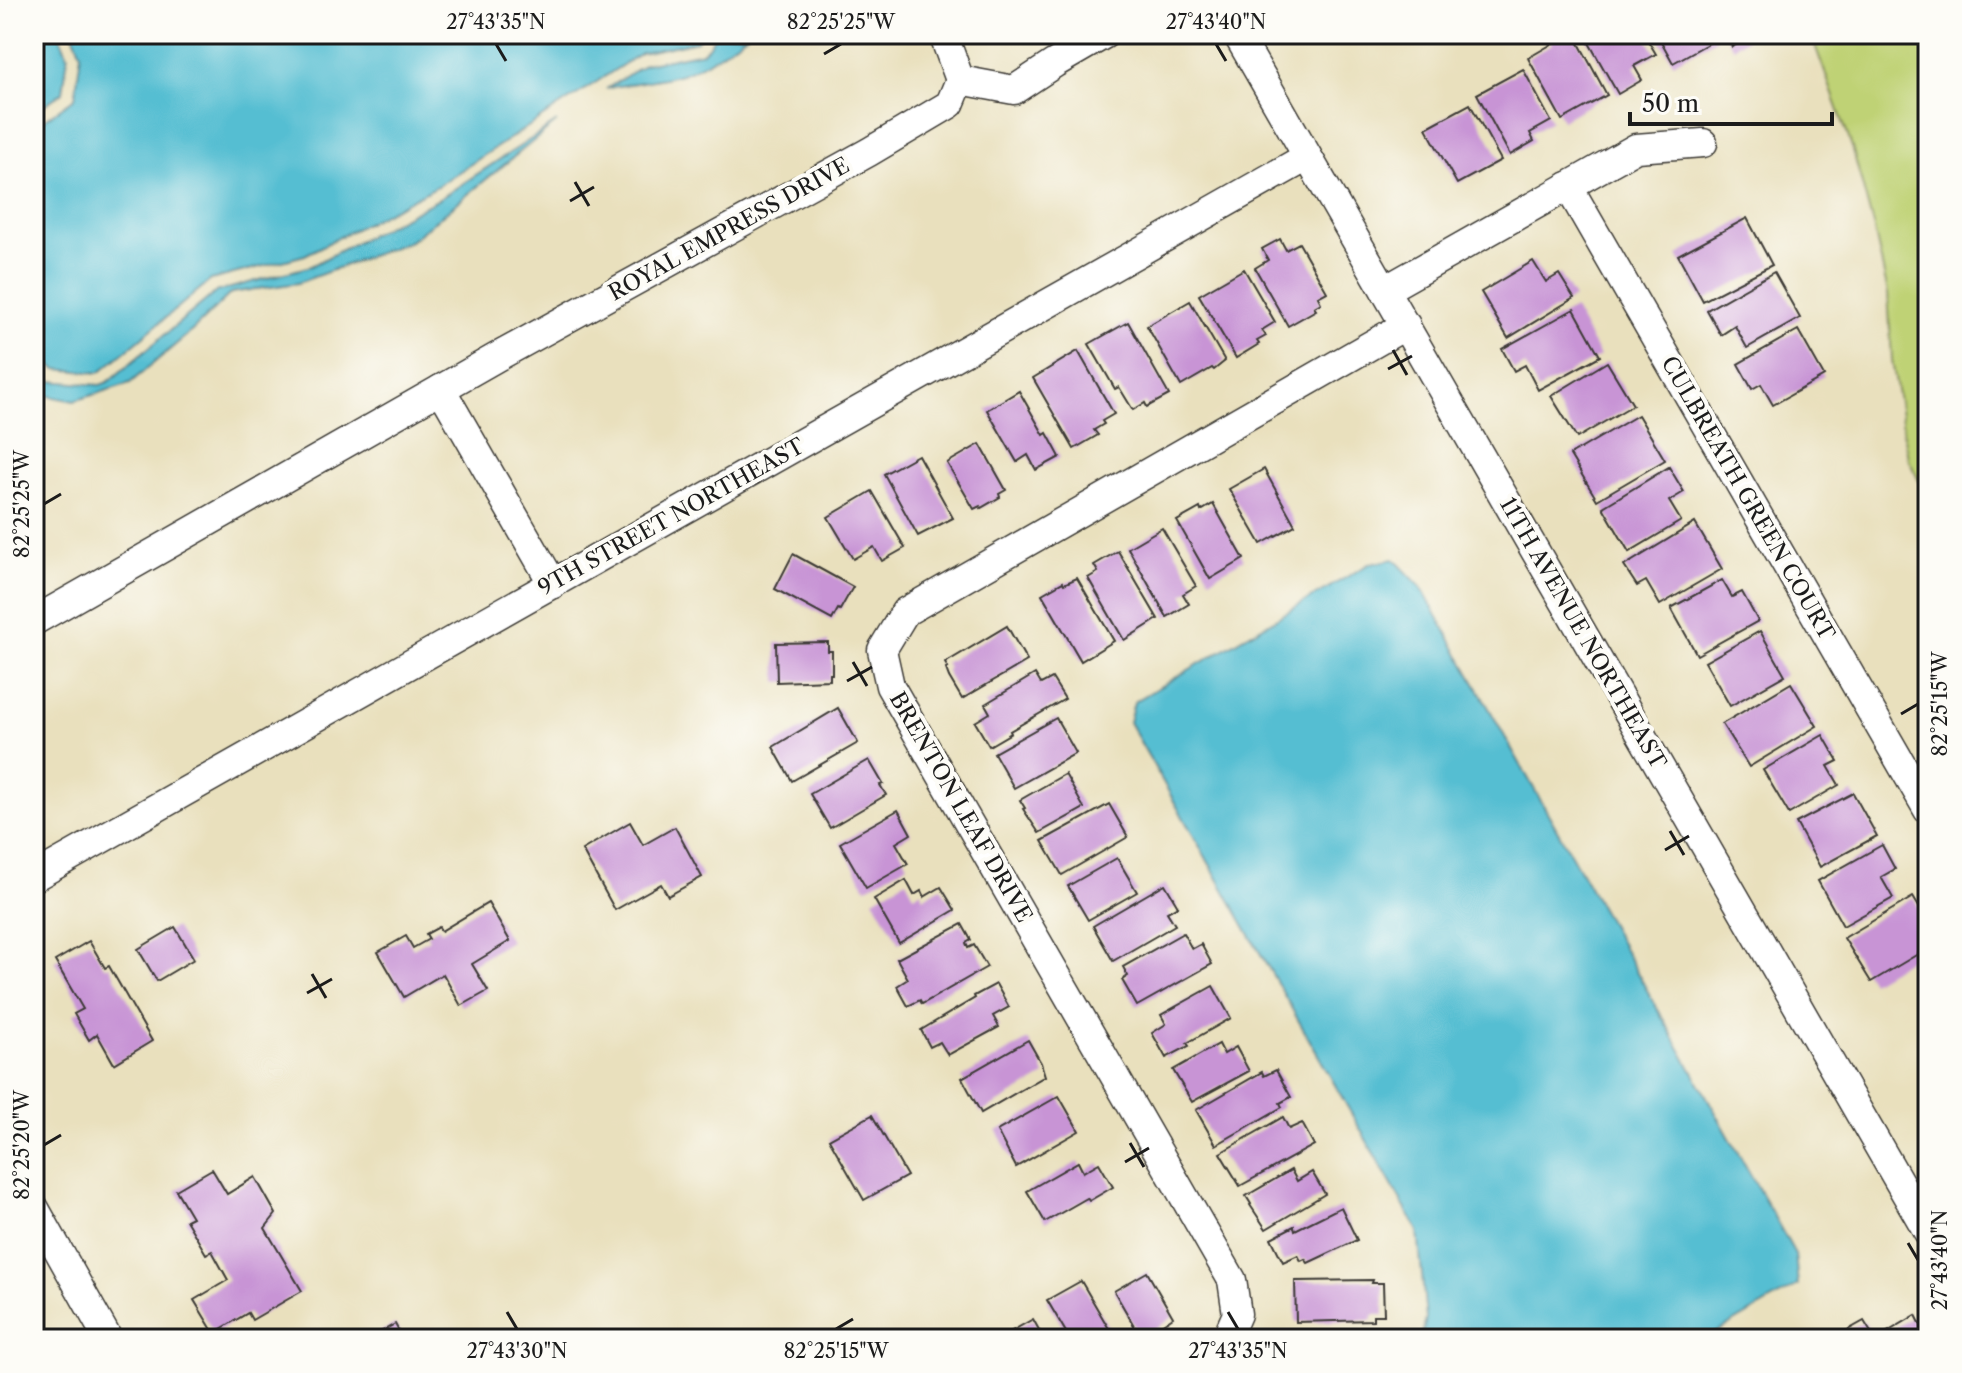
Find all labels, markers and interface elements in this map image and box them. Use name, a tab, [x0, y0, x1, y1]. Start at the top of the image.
text: 27°43'35"N	[446, 10, 546, 34]
text: 82°25'25"W	[787, 10, 896, 34]
text: 27°43'40"N	[1166, 10, 1266, 34]
scale bar	[1630, 76, 1832, 126]
text: 50 m	[1642, 89, 1699, 118]
street label: ROYAL EMPRESS DRIVE	[604, 151, 854, 307]
street label: CULBREATH GREEN COURT	[1656, 351, 1841, 645]
street label: 9TH STREET NORTHEAST	[533, 432, 809, 602]
text: 82°25'25"W	[10, 449, 34, 558]
street label: 11TH AVENUE NORTHEAST	[1494, 493, 1672, 774]
text: 82°25'15"W	[1928, 650, 1952, 757]
street label: BRENTON LEAF DRIVE	[884, 687, 1038, 927]
text: 82°25'20"W	[10, 1089, 34, 1200]
text: 27°43'40"N	[1928, 1210, 1952, 1310]
text: 27°43'30"N	[466, 1339, 568, 1363]
text: 82°25'15"W	[783, 1339, 890, 1363]
text: 27°43'35"N	[1188, 1339, 1288, 1363]

